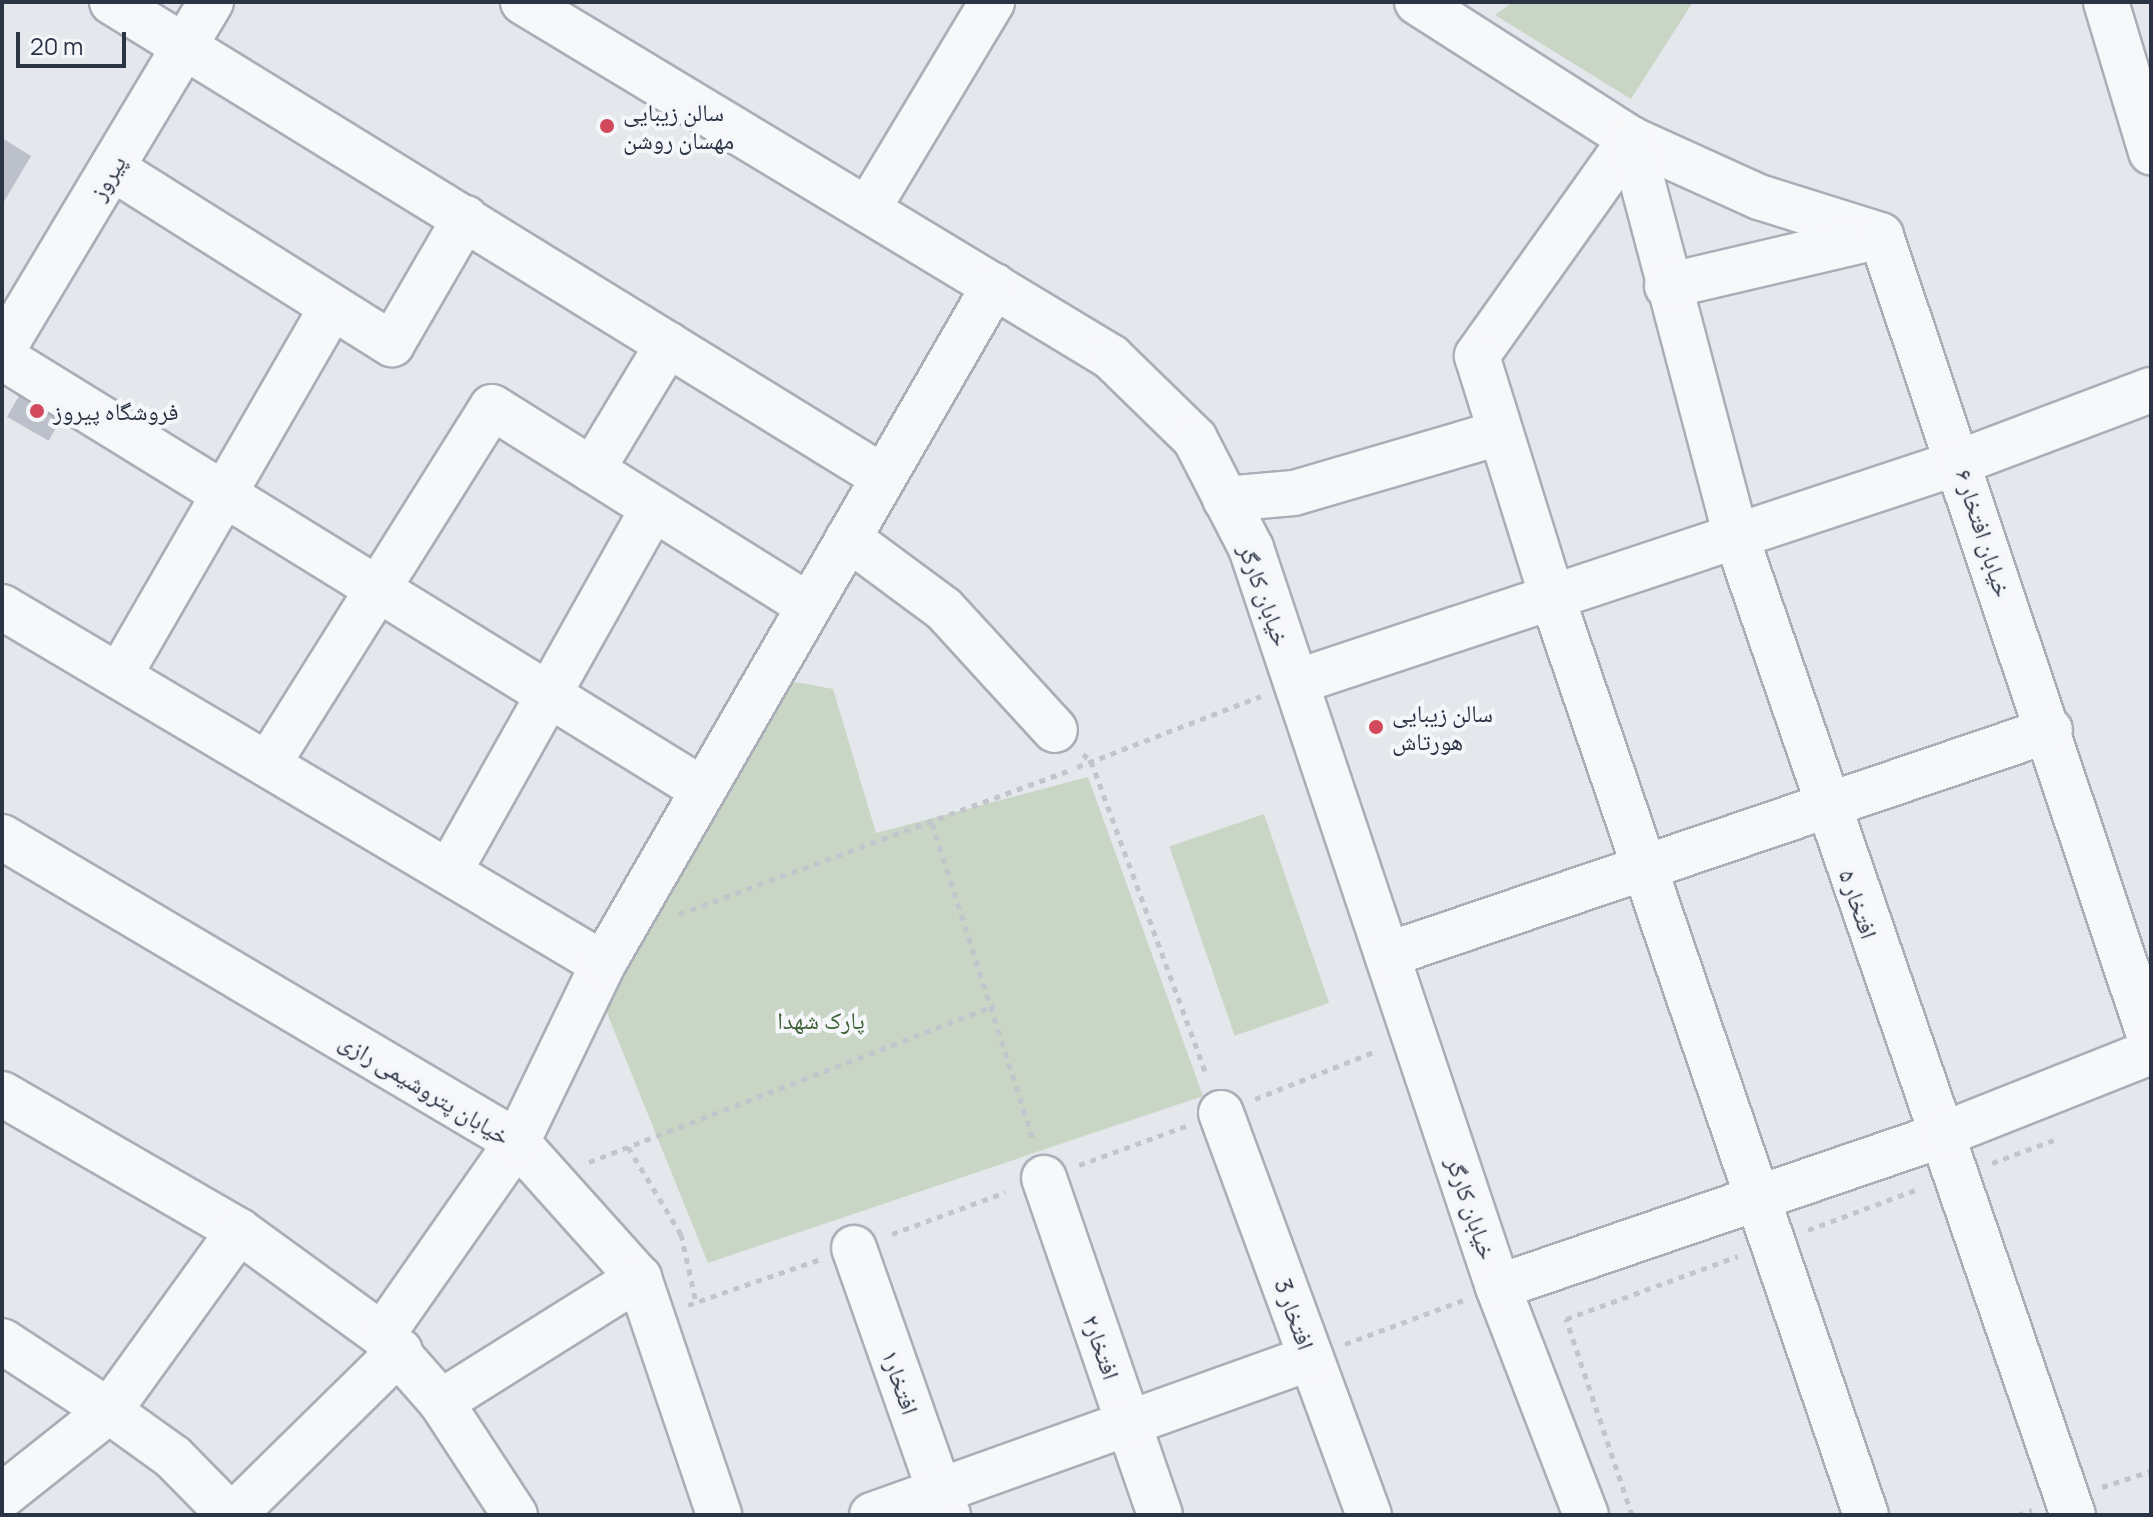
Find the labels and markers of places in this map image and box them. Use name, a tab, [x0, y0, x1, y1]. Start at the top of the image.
place label: سالن زیبایی مهسان روشن	[623, 98, 734, 154]
marker: سالن زیبایی مهسان روشن	[598, 117, 616, 135]
place label: فروشگاه پیروز	[53, 397, 179, 425]
marker: فروشگاه پیروز	[28, 402, 46, 420]
place label: سالن زیبایی هورتاش	[1392, 699, 1493, 755]
marker: سالن زیبایی هورتاش	[1367, 718, 1385, 736]

